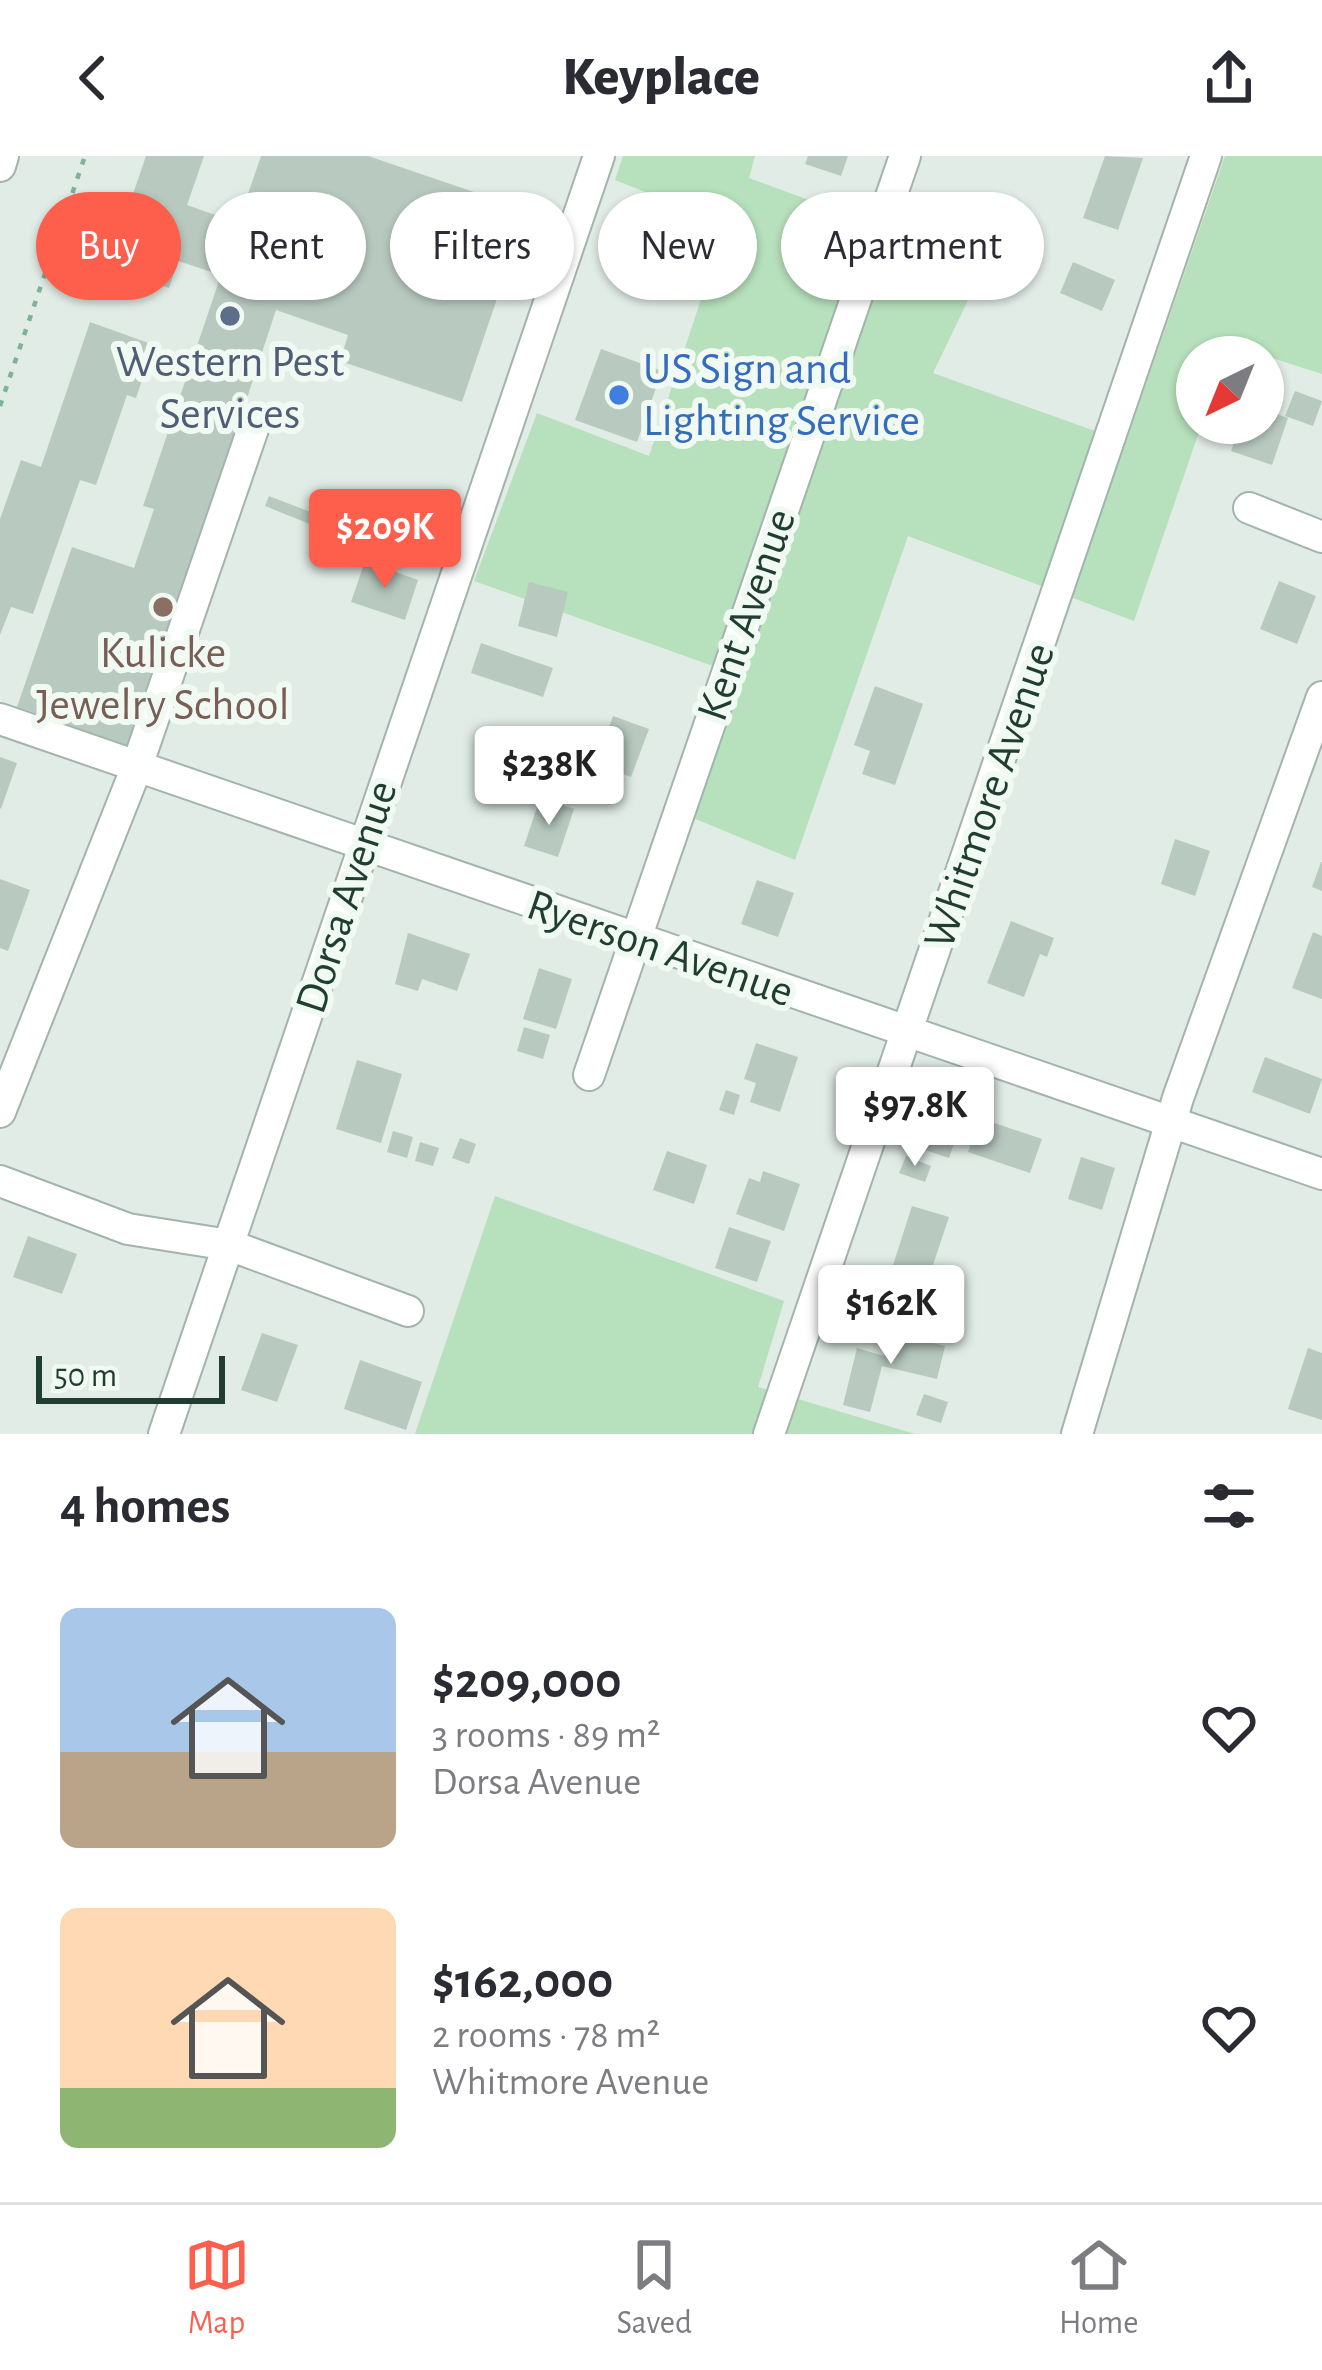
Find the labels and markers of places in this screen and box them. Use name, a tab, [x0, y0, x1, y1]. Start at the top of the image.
marker: Western Pest Services	[217, 303, 243, 329]
place label: Western Pest Services	[116, 340, 344, 437]
place label: US Sign and Lighting Service	[643, 347, 920, 444]
marker: US Sign and Lighting Service	[606, 382, 632, 408]
pin: $209K	[301, 489, 469, 591]
marker: Kulicke Jewelry School	[150, 594, 176, 620]
place label: Kulicke Jewelry School	[36, 631, 290, 728]
pin: $238K	[465, 726, 633, 828]
pin: $97.8K	[817, 1067, 1013, 1169]
pin: $162K	[807, 1265, 975, 1367]

